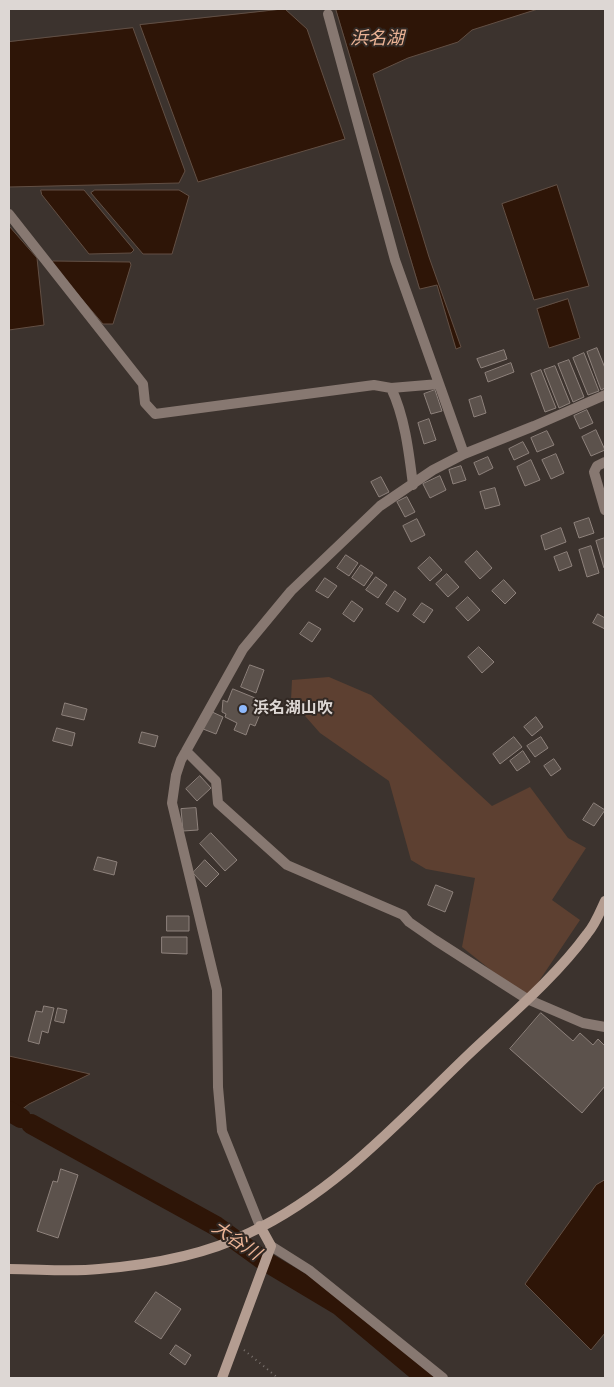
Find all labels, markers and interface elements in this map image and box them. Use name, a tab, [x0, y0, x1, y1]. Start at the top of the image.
water label: 浜名湖	[350, 28, 404, 50]
place label: 浜名湖山吹	[253, 699, 333, 719]
marker: 浜名湖山吹	[237, 703, 249, 715]
water label: 大谷川	[208, 1217, 264, 1265]

